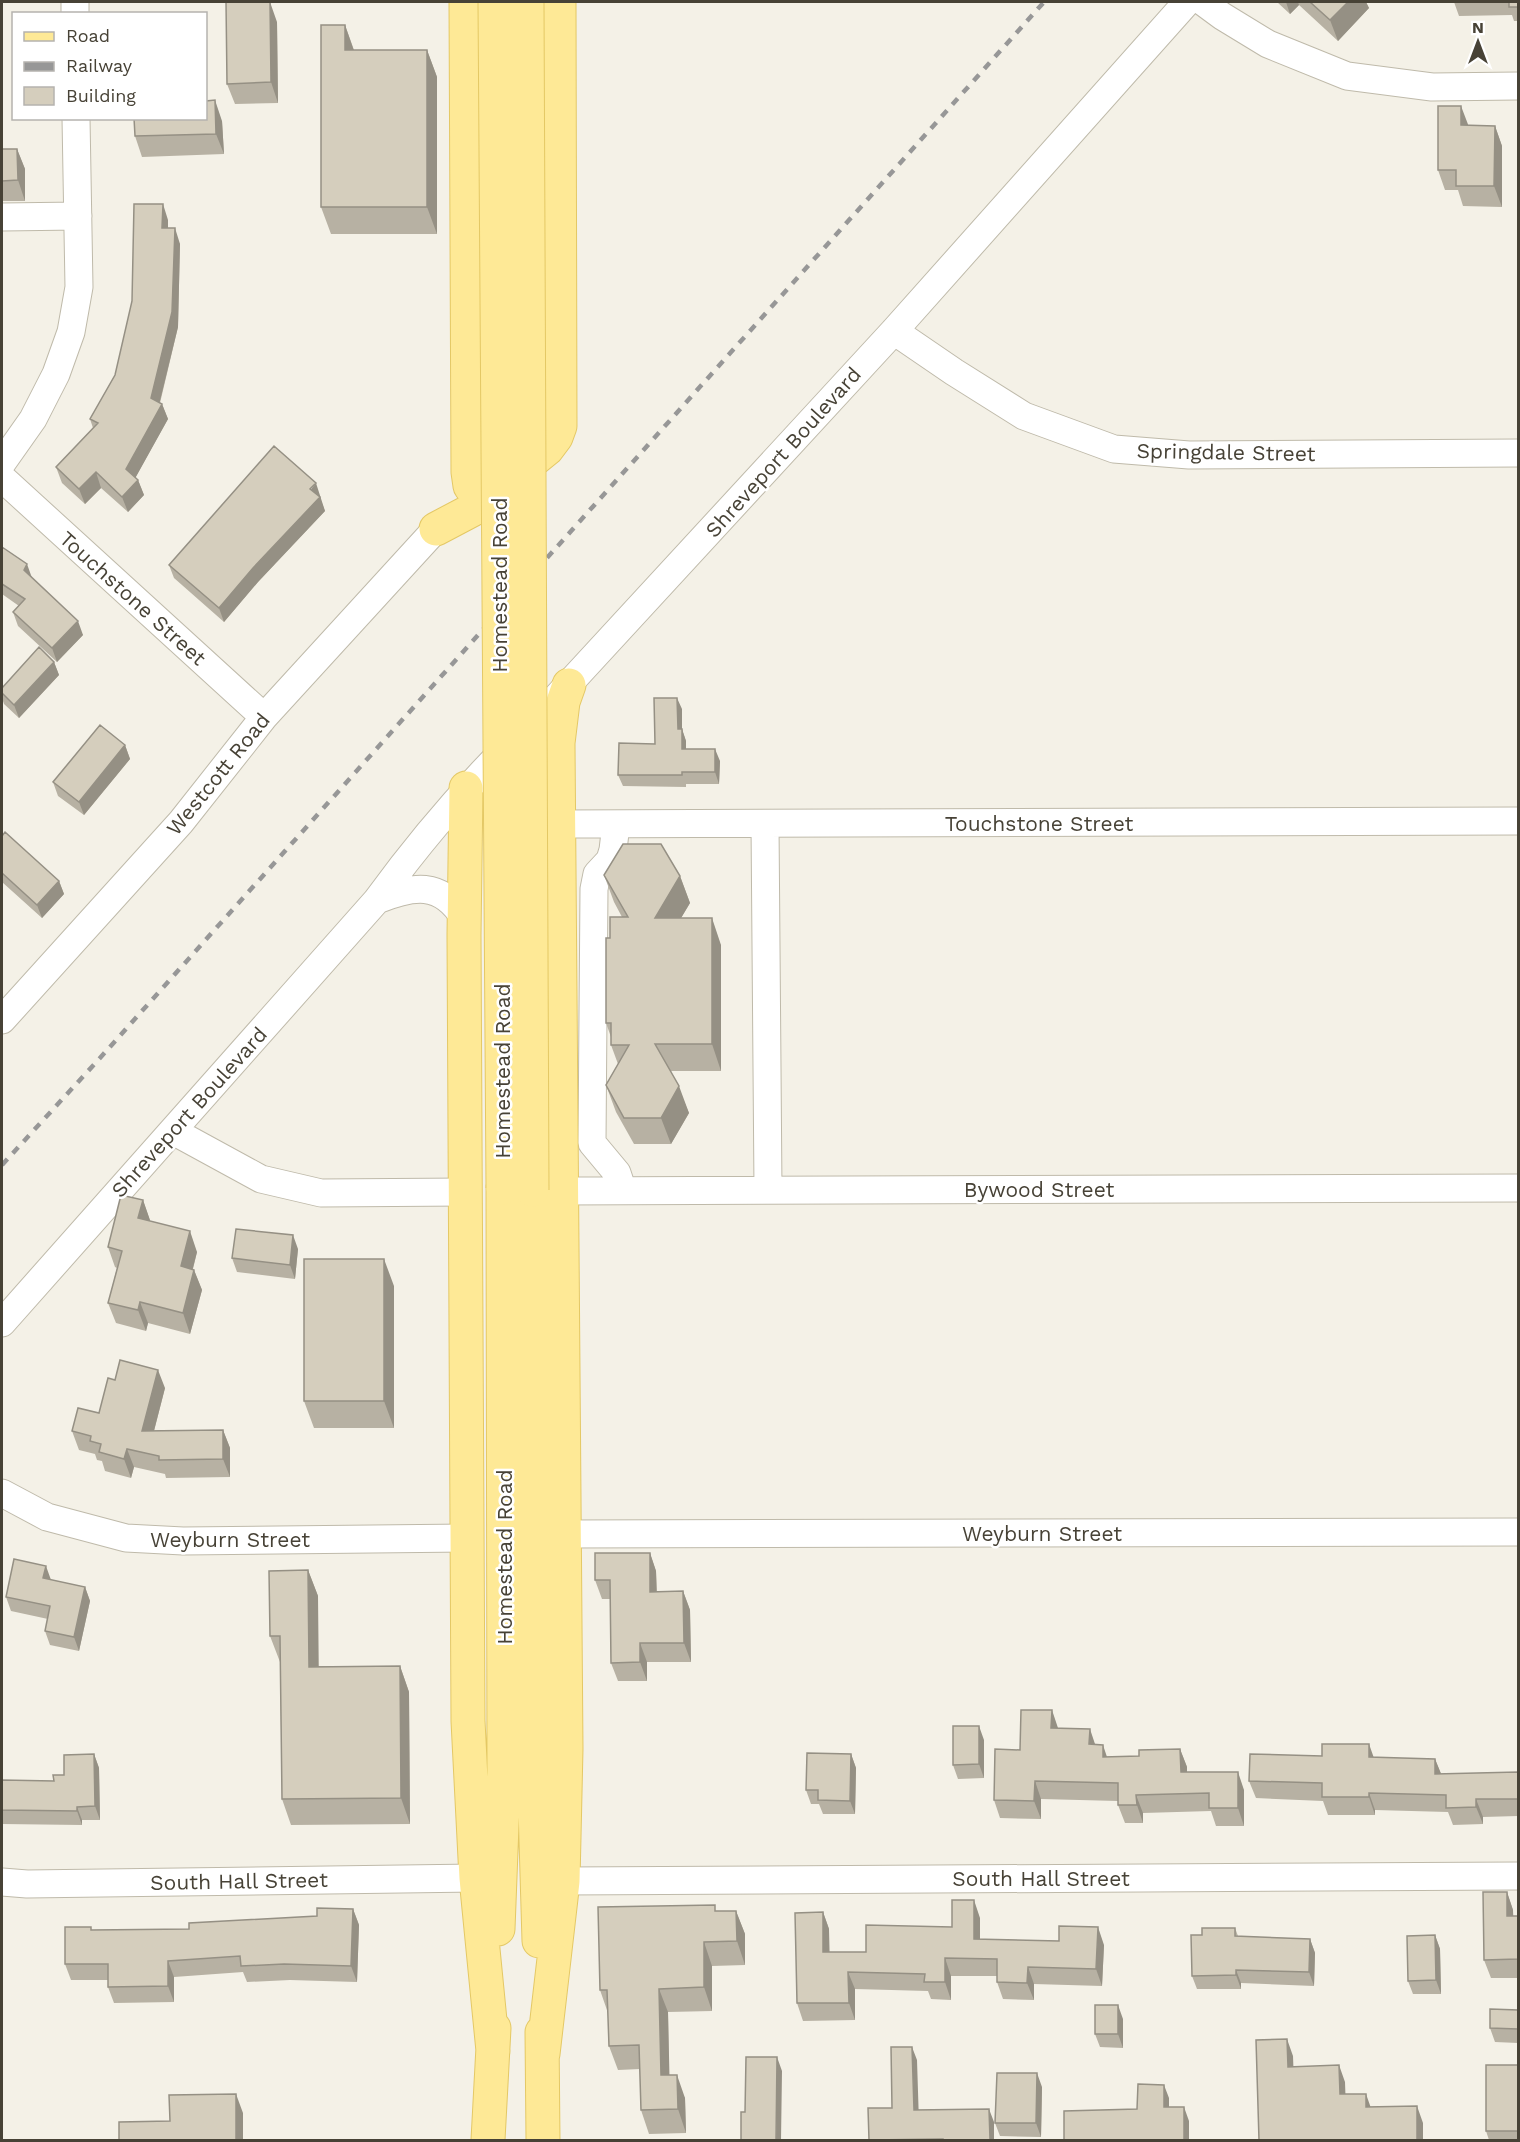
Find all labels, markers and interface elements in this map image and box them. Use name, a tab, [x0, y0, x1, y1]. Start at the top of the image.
legend	[12, 12, 207, 120]
north arrow	[1448, 12, 1508, 72]
text: N	[1472, 18, 1484, 37]
text: Road	[66, 25, 110, 46]
text: Railway	[66, 55, 133, 76]
text: Building	[66, 85, 136, 106]
street label: Shreveport Boulevard	[700, 362, 866, 542]
street label: Springdale Street	[1136, 438, 1316, 466]
street label: Homestead Road	[487, 497, 512, 673]
street label: Touchstone Street	[55, 526, 212, 671]
street label: Westcott Road	[161, 708, 275, 840]
street label: Touchstone Street	[945, 811, 1134, 836]
street label: Homestead Road	[490, 983, 515, 1159]
street label: Shreveport Boulevard	[106, 1022, 272, 1202]
street label: Bywood Street	[964, 1177, 1114, 1202]
street label: Homestead Road	[492, 1469, 517, 1645]
street label: Weyburn Street	[962, 1521, 1122, 1546]
street label: Weyburn Street	[150, 1527, 310, 1552]
street label: South Hall Street	[952, 1866, 1130, 1891]
street label: South Hall Street	[150, 1867, 328, 1895]

